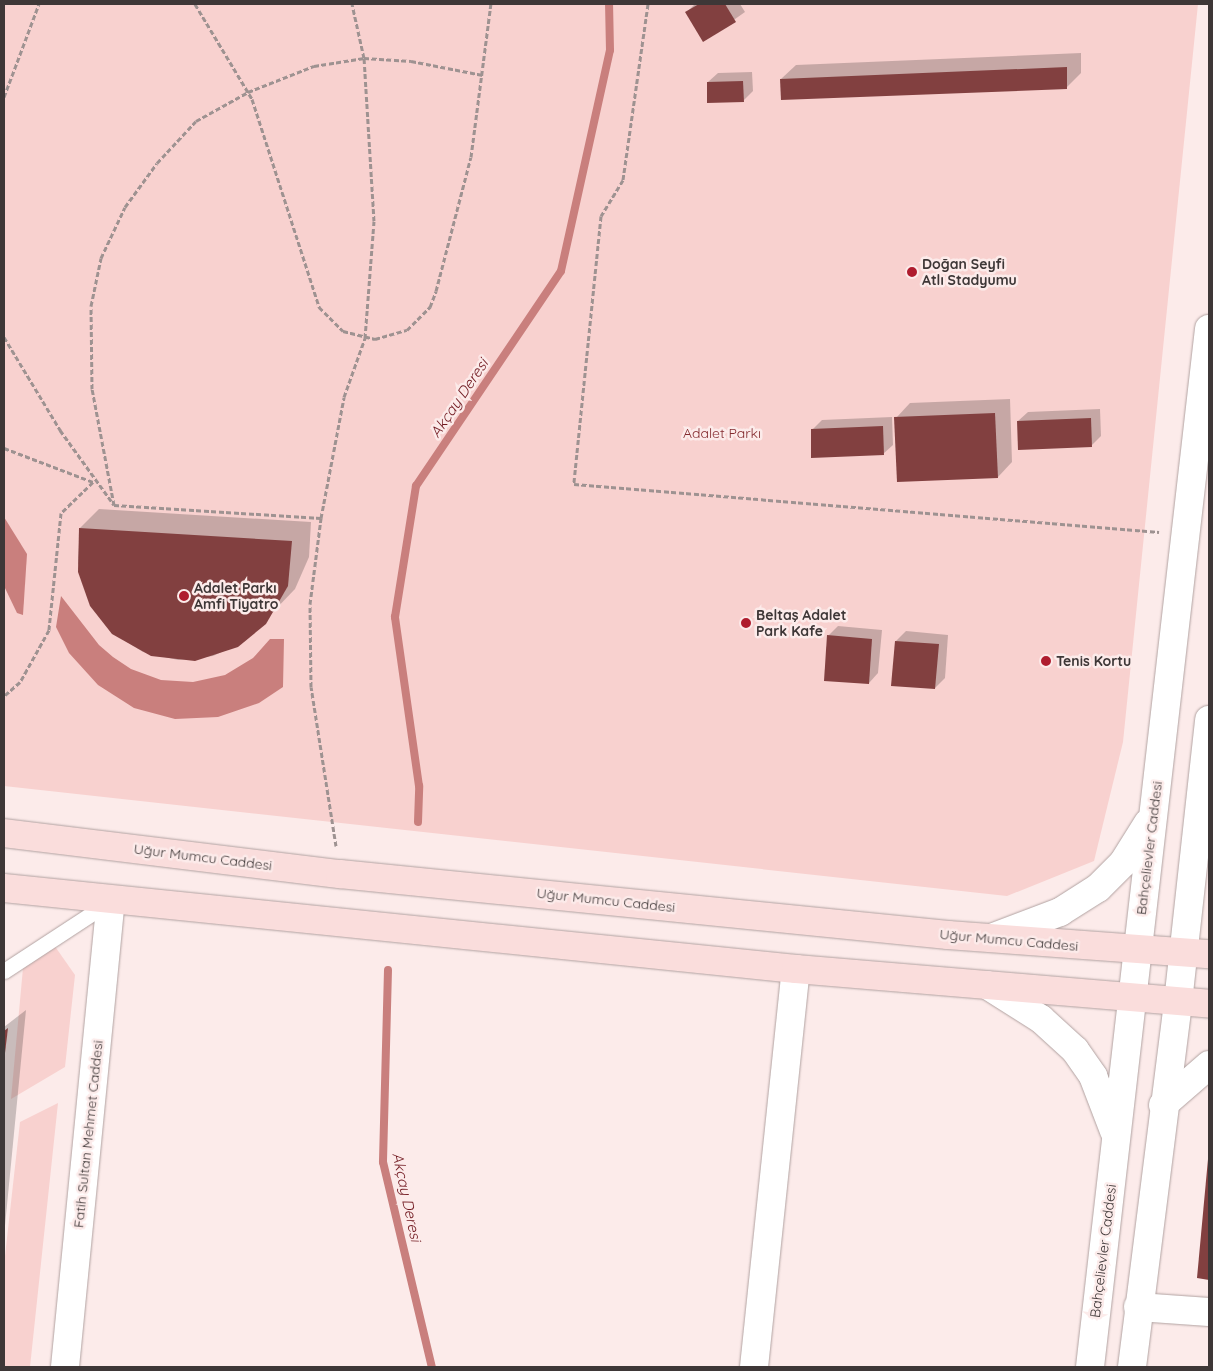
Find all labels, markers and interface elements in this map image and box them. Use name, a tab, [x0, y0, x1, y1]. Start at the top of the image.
place label: Doğan Seyfi Atlı Stadyumu	[922, 256, 1017, 288]
marker: Doğan Seyfi Atlı Stadyumu	[906, 266, 918, 278]
water label: Akçay Deresi	[426, 355, 492, 441]
park label: Adalet Parkı	[683, 425, 761, 441]
place label: Adalet Parkı Amfi Tiyatro	[194, 580, 279, 612]
marker: Adalet Parkı Amfi Tiyatro	[178, 590, 190, 602]
place label: Beltaş Adalet Park Kafe	[756, 607, 846, 640]
marker: Beltaş Adalet Park Kafe	[740, 617, 752, 629]
place label: Tenis Kortu	[1056, 653, 1131, 669]
marker: Tenis Kortu	[1040, 655, 1052, 667]
street label: Bahçelievler Caddesi	[1132, 780, 1166, 916]
street label: Uğur Mumcu Caddesi	[133, 840, 273, 874]
street label: Uğur Mumcu Caddesi	[536, 884, 676, 916]
street label: Uğur Mumcu Caddesi	[939, 926, 1079, 954]
street label: Fatih Sultan Mehmet Caddesi	[70, 1039, 106, 1229]
water label: Akçay Deresi	[389, 1151, 425, 1243]
street label: Bahçelievler Caddesi	[1086, 1183, 1120, 1319]

